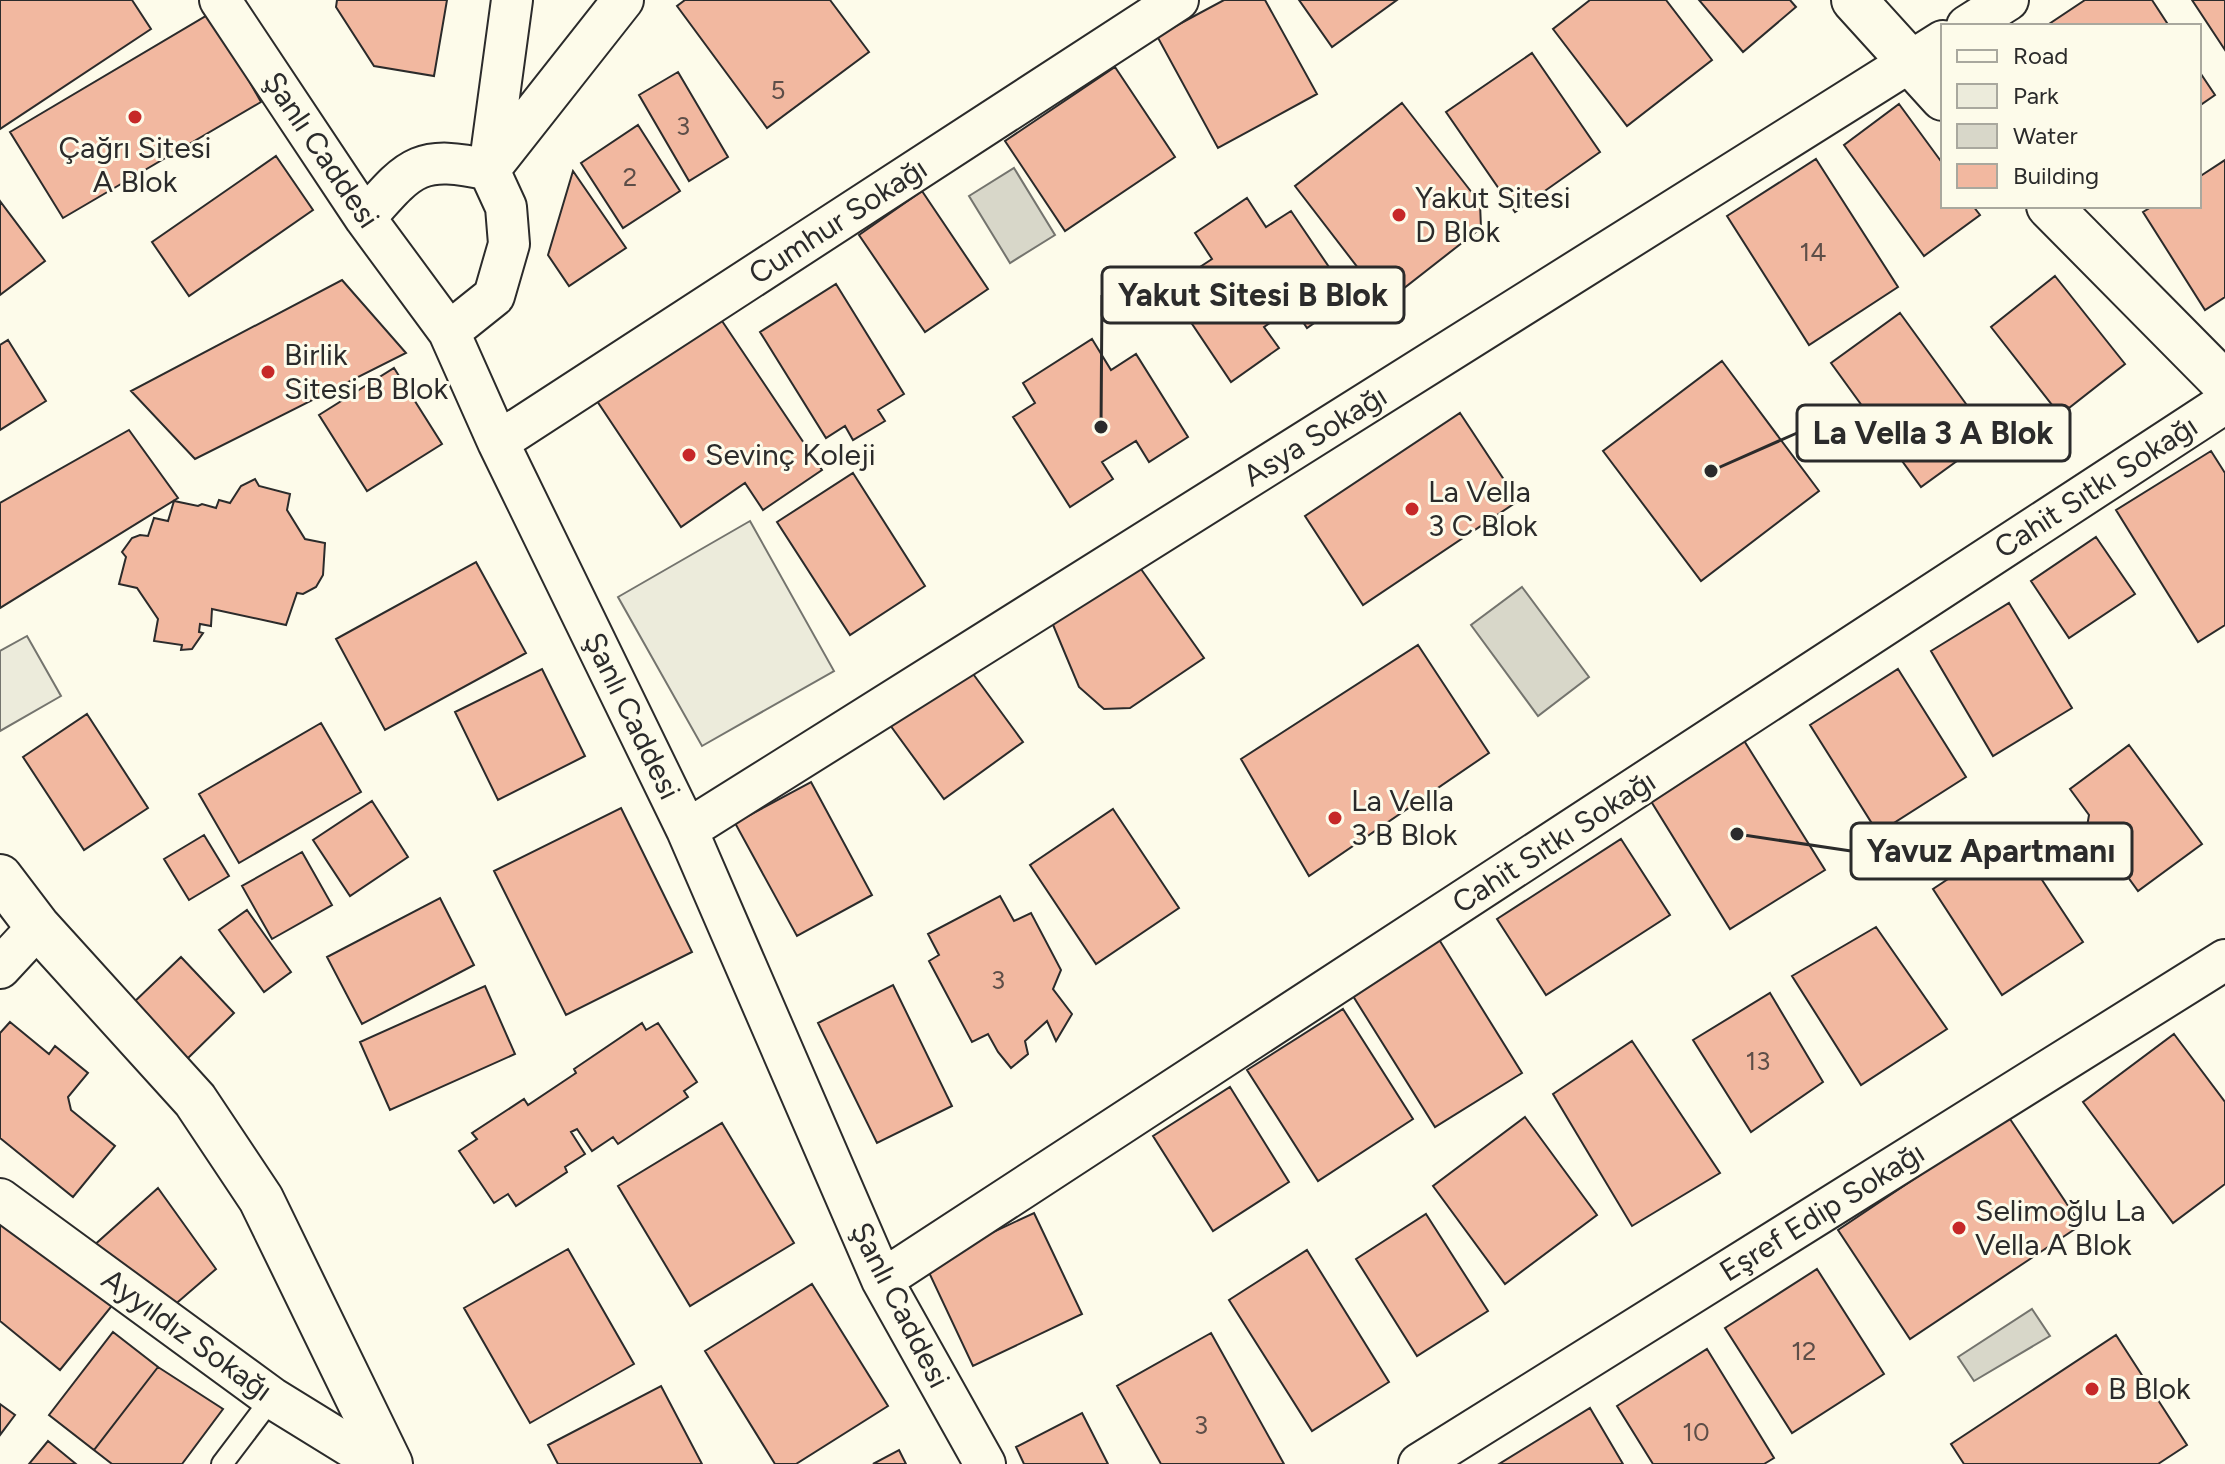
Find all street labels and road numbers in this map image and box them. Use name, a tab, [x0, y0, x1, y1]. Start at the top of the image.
street label: Şanlı Caddesi	[256, 64, 387, 235]
street label: Cumhur Sokağı	[742, 149, 934, 292]
street label: Asya Sokağı	[1236, 377, 1393, 494]
street label: Cahit Sıtkı Sokağı	[1987, 407, 2204, 566]
street label: Şanlı Caddesi	[576, 626, 689, 805]
street label: Cahit Sıtkı Sokağı	[1445, 762, 1662, 921]
street label: Eşref Edip Sokağı	[1713, 1134, 1931, 1289]
street label: Şanlı Caddesi	[843, 1216, 958, 1394]
street label: Ayyıldız Sokağı	[95, 1260, 280, 1409]

